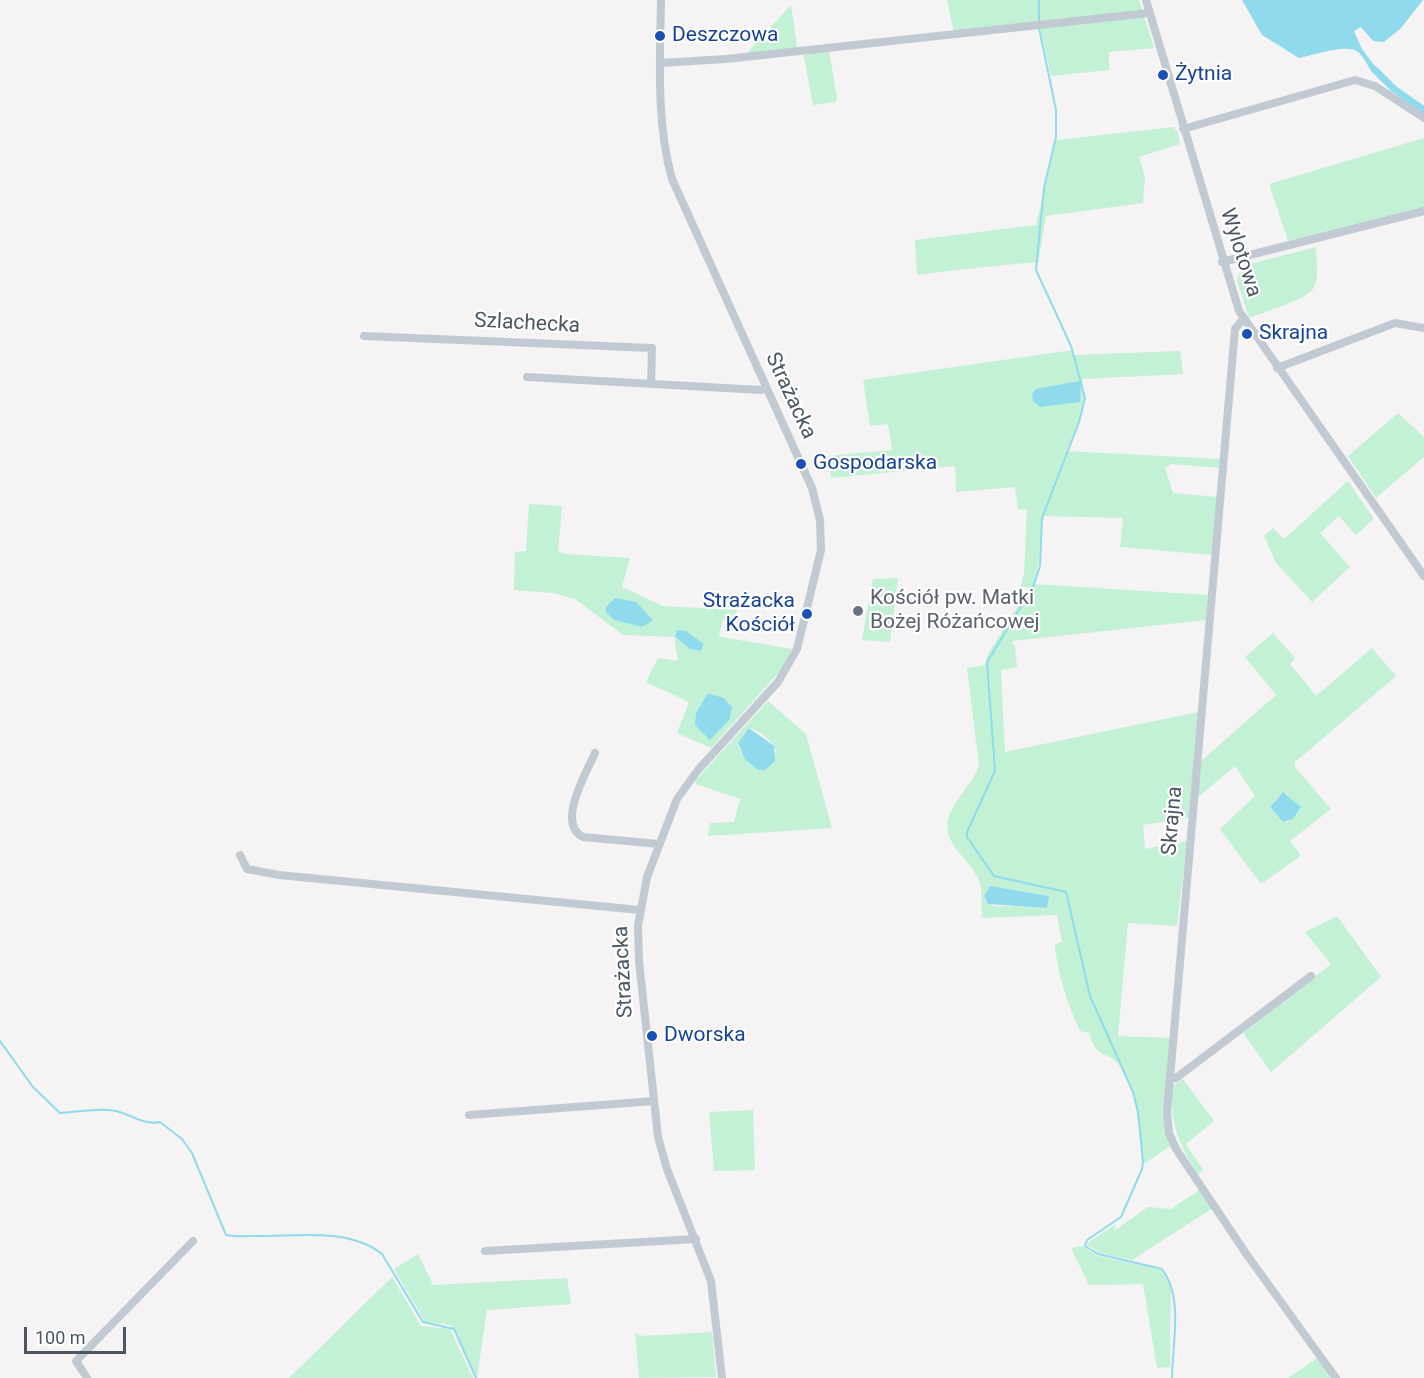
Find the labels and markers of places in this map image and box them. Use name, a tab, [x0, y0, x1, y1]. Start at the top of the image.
place label: Deszczowa	[672, 23, 778, 49]
marker: Deszczowa	[653, 29, 667, 43]
place label: Żytnia	[1175, 62, 1232, 88]
marker: Żytnia	[1156, 68, 1170, 82]
place label: Skrajna	[1259, 321, 1328, 347]
marker: Skrajna	[1240, 327, 1254, 341]
place label: Gospodarska	[813, 451, 937, 477]
marker: Gospodarska	[794, 457, 808, 471]
place label: Kościół pw. Matki Bożej Różańcowej	[870, 586, 1040, 636]
place label: Strażacka Kościół	[703, 589, 795, 639]
marker: Kościół pw. Matki Bożej Różańcowej	[851, 604, 865, 618]
marker: Strażacka Kościół	[800, 607, 814, 621]
place label: Dworska	[664, 1023, 746, 1049]
marker: Dworska	[645, 1029, 659, 1043]

